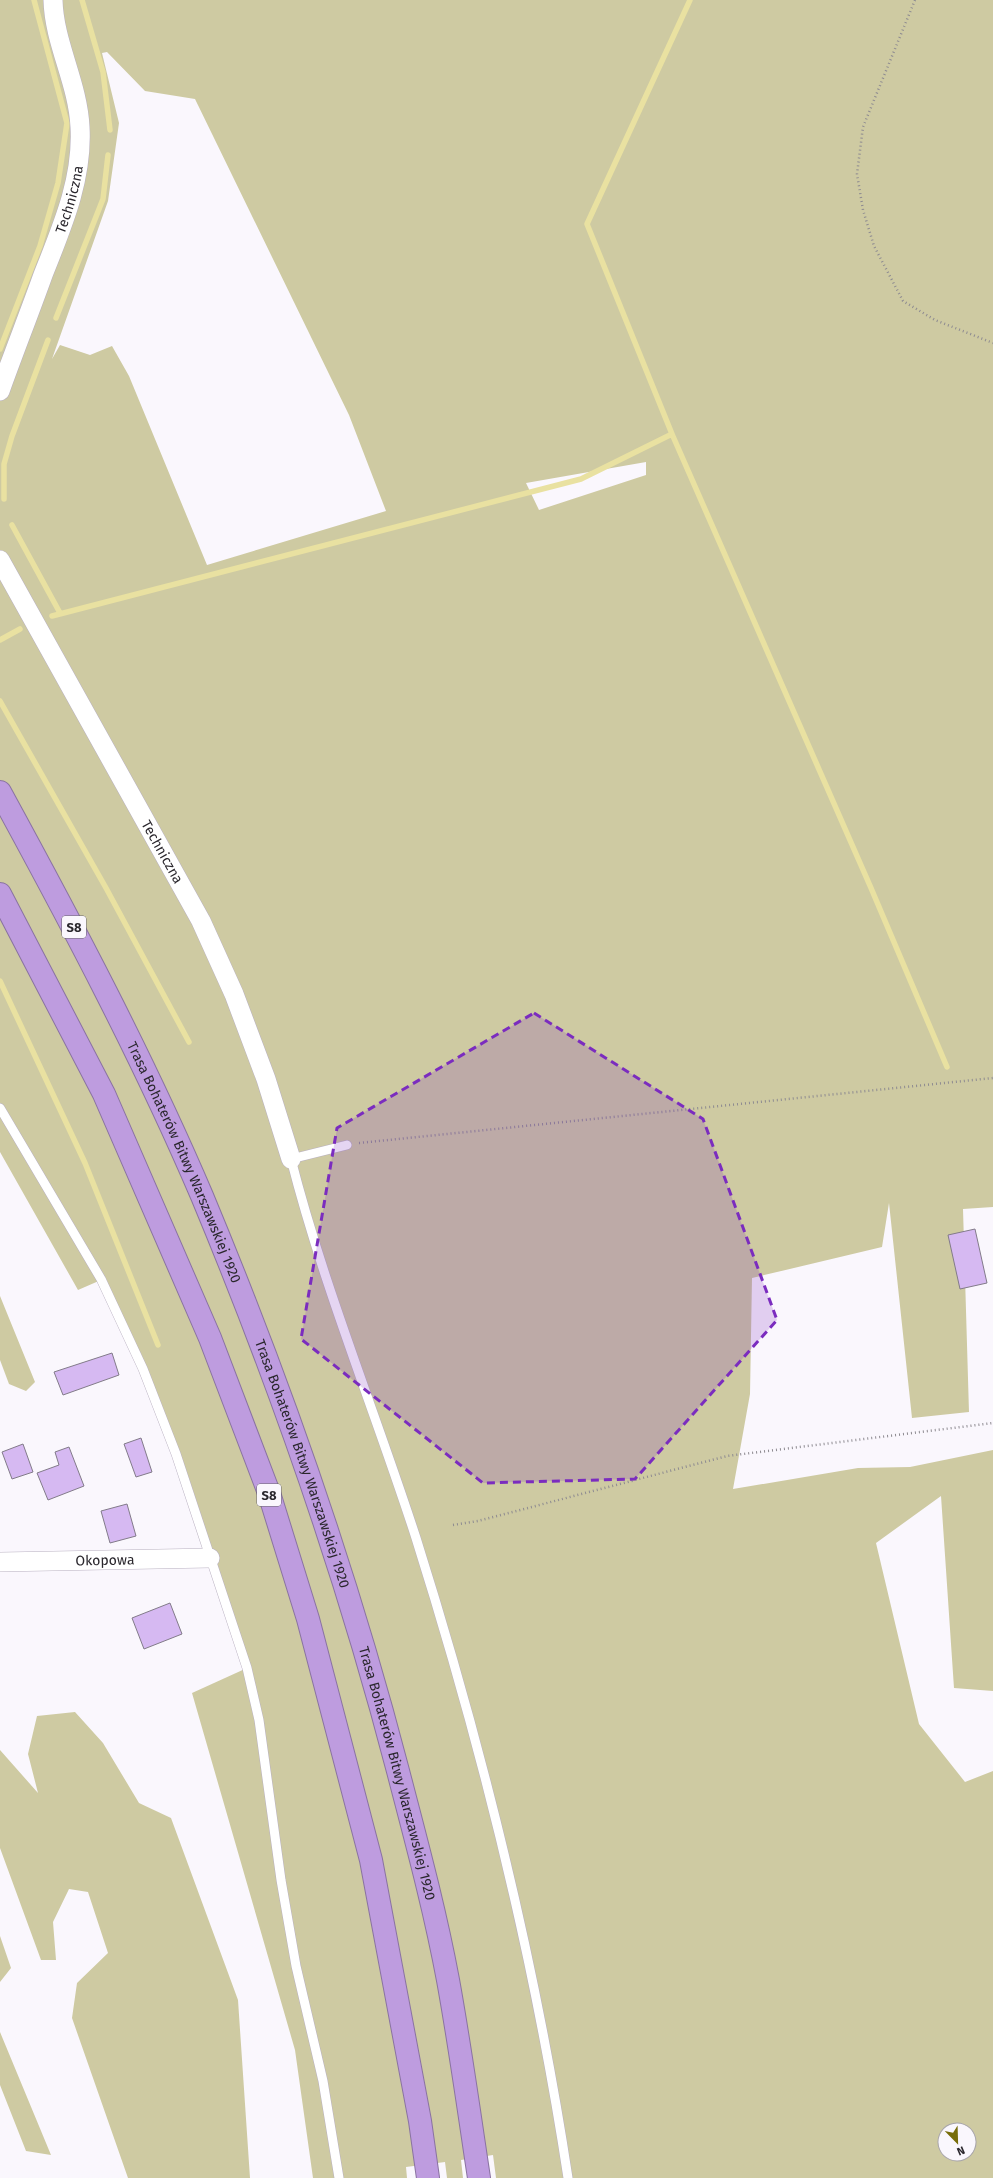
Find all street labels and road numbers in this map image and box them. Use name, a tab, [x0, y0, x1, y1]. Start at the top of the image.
street label: Techniczna	[52, 164, 87, 236]
street label: Techniczna	[138, 817, 187, 886]
road number: S8	[62, 916, 86, 938]
street label: Trasa Bohaterów Bitwy Warszawskiej 1920	[124, 1039, 245, 1286]
street label: Trasa Bohaterów Bitwy Warszawskiej 1920	[252, 1337, 354, 1590]
road number: S8	[257, 1484, 281, 1506]
street label: Okopowa	[75, 1551, 135, 1569]
street label: Trasa Bohaterów Bitwy Warszawskiej 1920	[355, 1644, 439, 1902]

